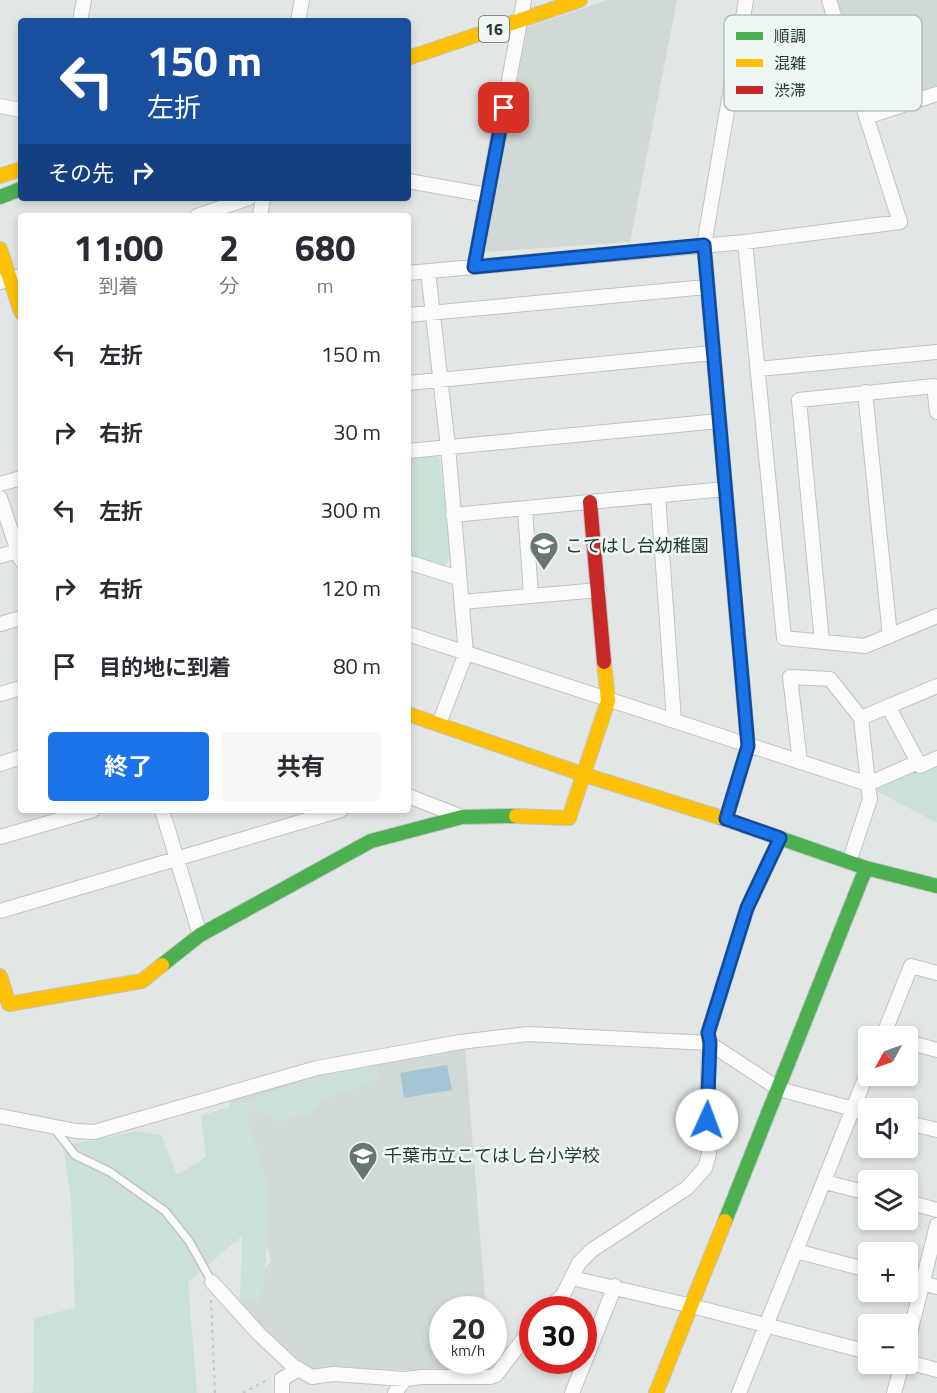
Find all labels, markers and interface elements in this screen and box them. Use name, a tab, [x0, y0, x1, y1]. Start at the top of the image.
legend	[724, 15, 922, 111]
road number: 16	[479, 16, 509, 42]
text: 順調	[774, 24, 806, 48]
text: 150 m	[147, 28, 262, 92]
icon: left	[48, 42, 126, 120]
text: 混雑	[774, 51, 806, 75]
text: 渋滞	[774, 78, 806, 102]
pin	[478, 82, 529, 133]
text: 左折	[147, 86, 201, 127]
icon: arrive	[487, 91, 520, 124]
text: その先	[48, 156, 114, 190]
icon: right	[126, 156, 159, 189]
text: 11:00	[74, 220, 163, 275]
text: 2	[219, 220, 239, 275]
text: 680	[295, 220, 355, 275]
text: 到着	[99, 270, 139, 301]
text: 分	[219, 270, 239, 301]
text: m	[317, 270, 333, 301]
text: 150 m	[321, 337, 381, 371]
icon: left	[48, 338, 81, 371]
text: 左折	[99, 338, 143, 372]
text: 30 m	[333, 415, 381, 449]
icon: right	[48, 416, 81, 449]
text: 右折	[99, 416, 143, 450]
text: 300 m	[321, 493, 381, 527]
icon: left	[48, 494, 81, 527]
text: 左折	[99, 494, 143, 528]
school or university icon: こてはし台幼稚園	[528, 530, 560, 572]
place label: こてはし台幼稚園	[565, 532, 709, 559]
text: 120 m	[321, 571, 381, 605]
icon: right	[48, 572, 81, 605]
text: 右折	[99, 572, 143, 606]
text: 80 m	[333, 649, 381, 683]
icon: arrive	[48, 650, 81, 683]
text: 目的地に到着	[99, 650, 231, 684]
button: 終了	[48, 732, 209, 801]
button: 共有	[221, 732, 381, 801]
north arrow	[858, 1026, 918, 1086]
map controls	[858, 1026, 918, 1374]
position arrow	[675, 1088, 739, 1152]
button: sound	[858, 1098, 918, 1158]
school or university icon: 千葉市立こてはし台小学校	[347, 1140, 379, 1182]
place label: 千葉市立こてはし台小学校	[384, 1142, 600, 1169]
button: layers	[858, 1170, 918, 1230]
button: +	[858, 1242, 918, 1302]
speed limit sign: 30	[519, 1296, 597, 1374]
text: 20	[451, 1305, 485, 1351]
button: −	[858, 1314, 918, 1374]
text: km/h	[451, 1339, 485, 1362]

